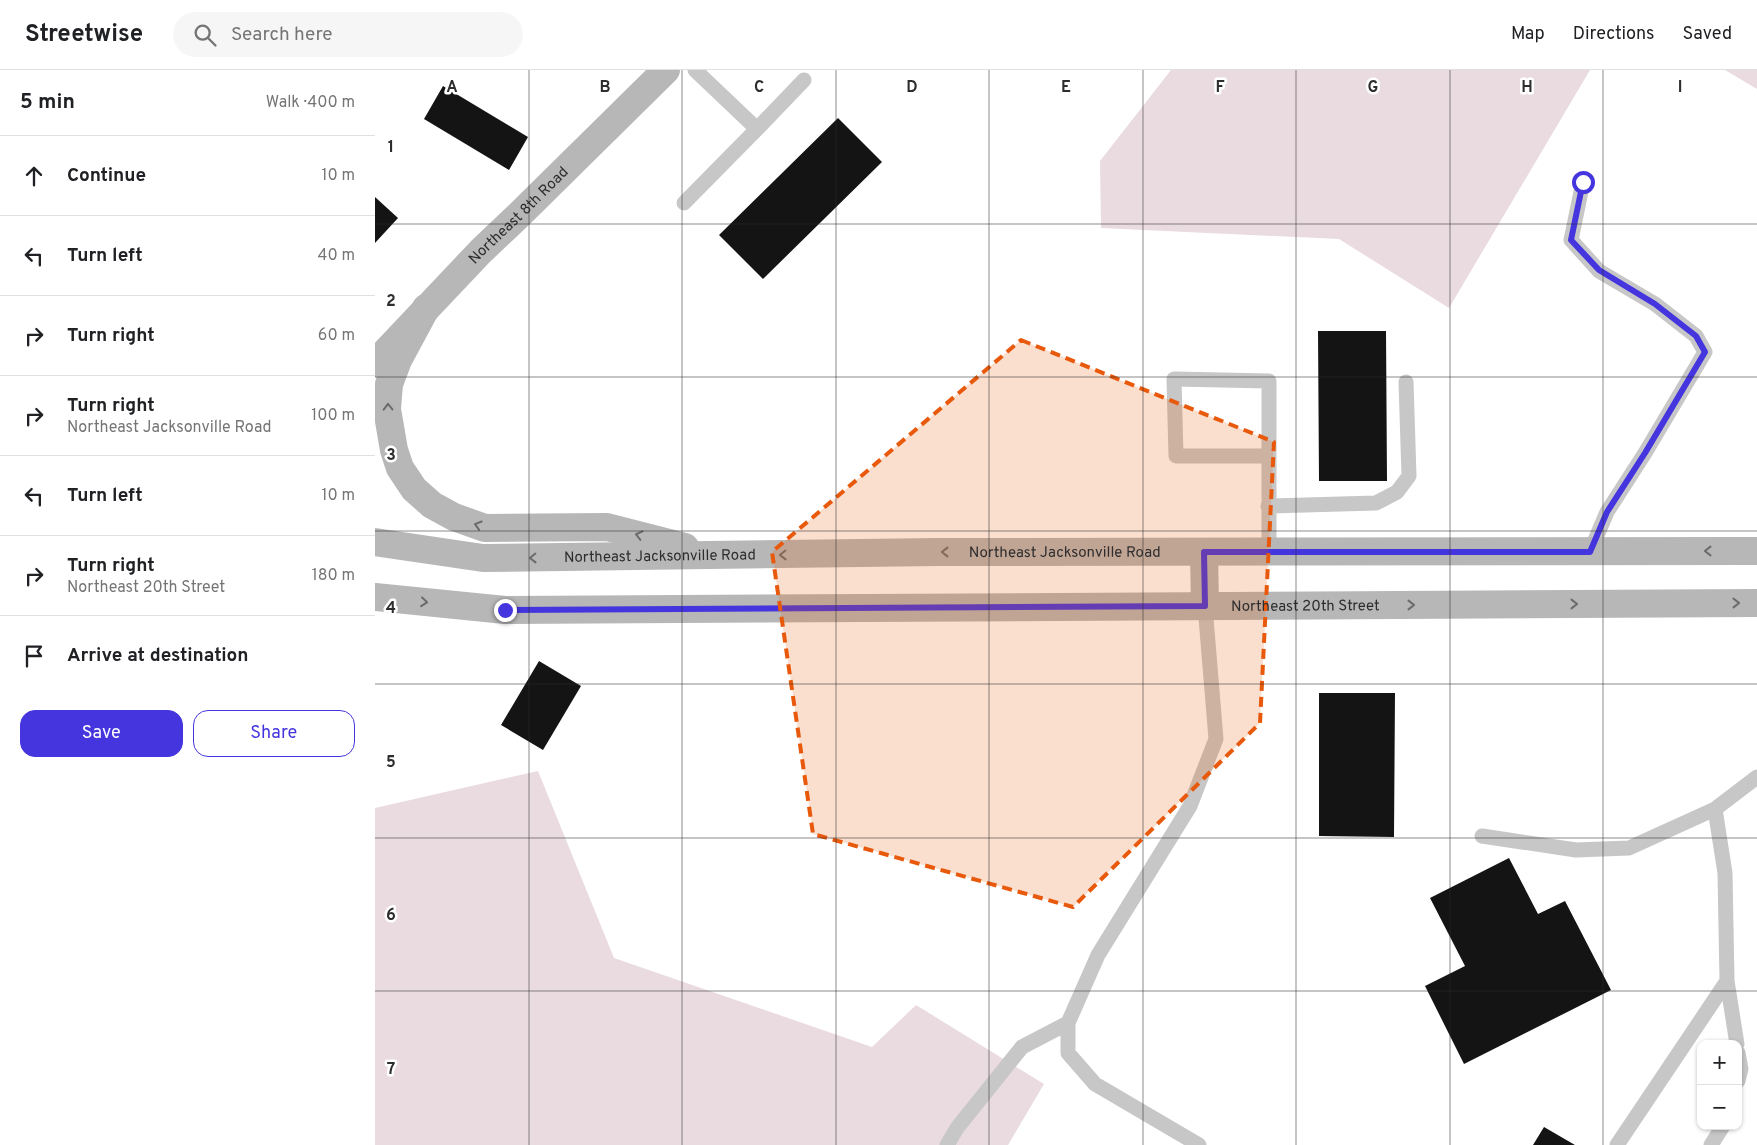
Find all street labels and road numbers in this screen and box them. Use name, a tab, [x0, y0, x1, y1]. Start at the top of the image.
street label: Northeast 8th Road	[465, 163, 573, 269]
street label: Northeast Jacksonville Road	[969, 544, 1161, 563]
street label: Northeast Jacksonville Road	[564, 546, 756, 568]
street label: Northeast 20th Street	[1231, 597, 1380, 617]

